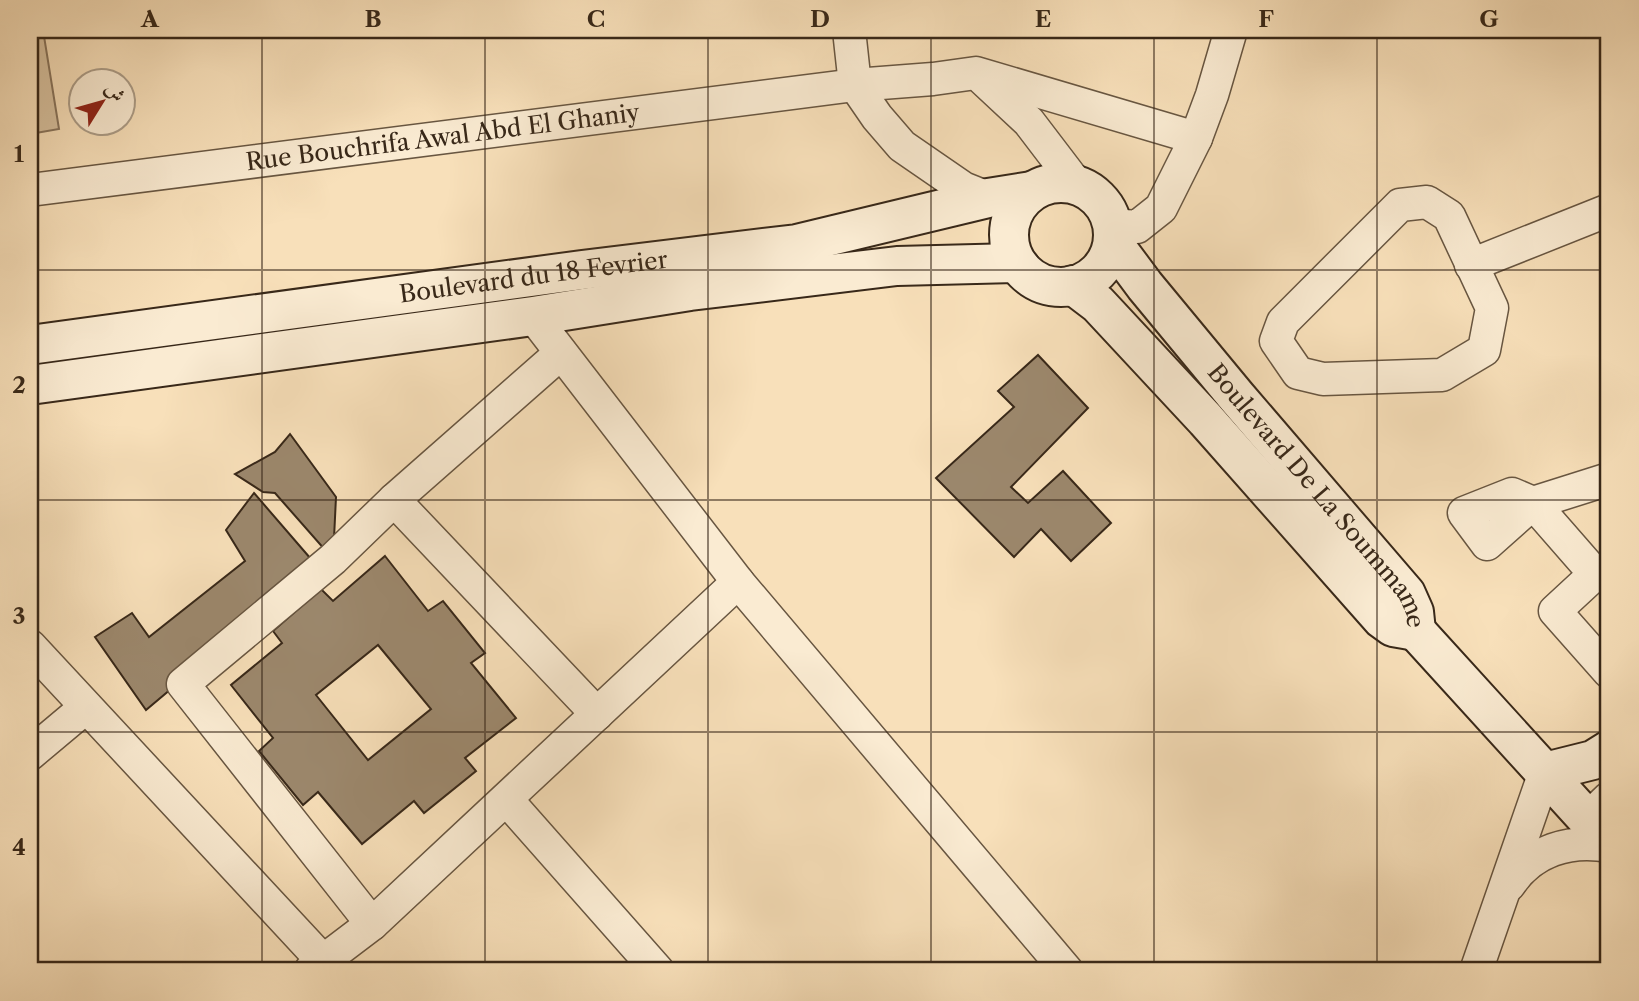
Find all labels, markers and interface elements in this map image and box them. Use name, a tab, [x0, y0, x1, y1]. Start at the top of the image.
text: A	[140, 5, 160, 33]
text: B	[364, 5, 382, 33]
text: C	[587, 5, 605, 33]
text: D	[810, 5, 830, 33]
text: E	[1035, 5, 1051, 33]
text: F	[1258, 5, 1274, 33]
text: G	[1479, 5, 1499, 33]
north arrow	[66, 66, 136, 136]
text: ش	[100, 78, 130, 107]
street label: Rue Bouchrifa Awal Abd El Ghaniy	[244, 97, 642, 176]
text: 1	[14, 140, 25, 168]
street label: Boulevard du 18 Fevrier	[397, 245, 669, 309]
street label: Boulevard De La Soummame	[1202, 358, 1431, 629]
text: 2	[12, 371, 26, 399]
text: 3	[13, 602, 26, 630]
text: 4	[12, 833, 26, 861]

